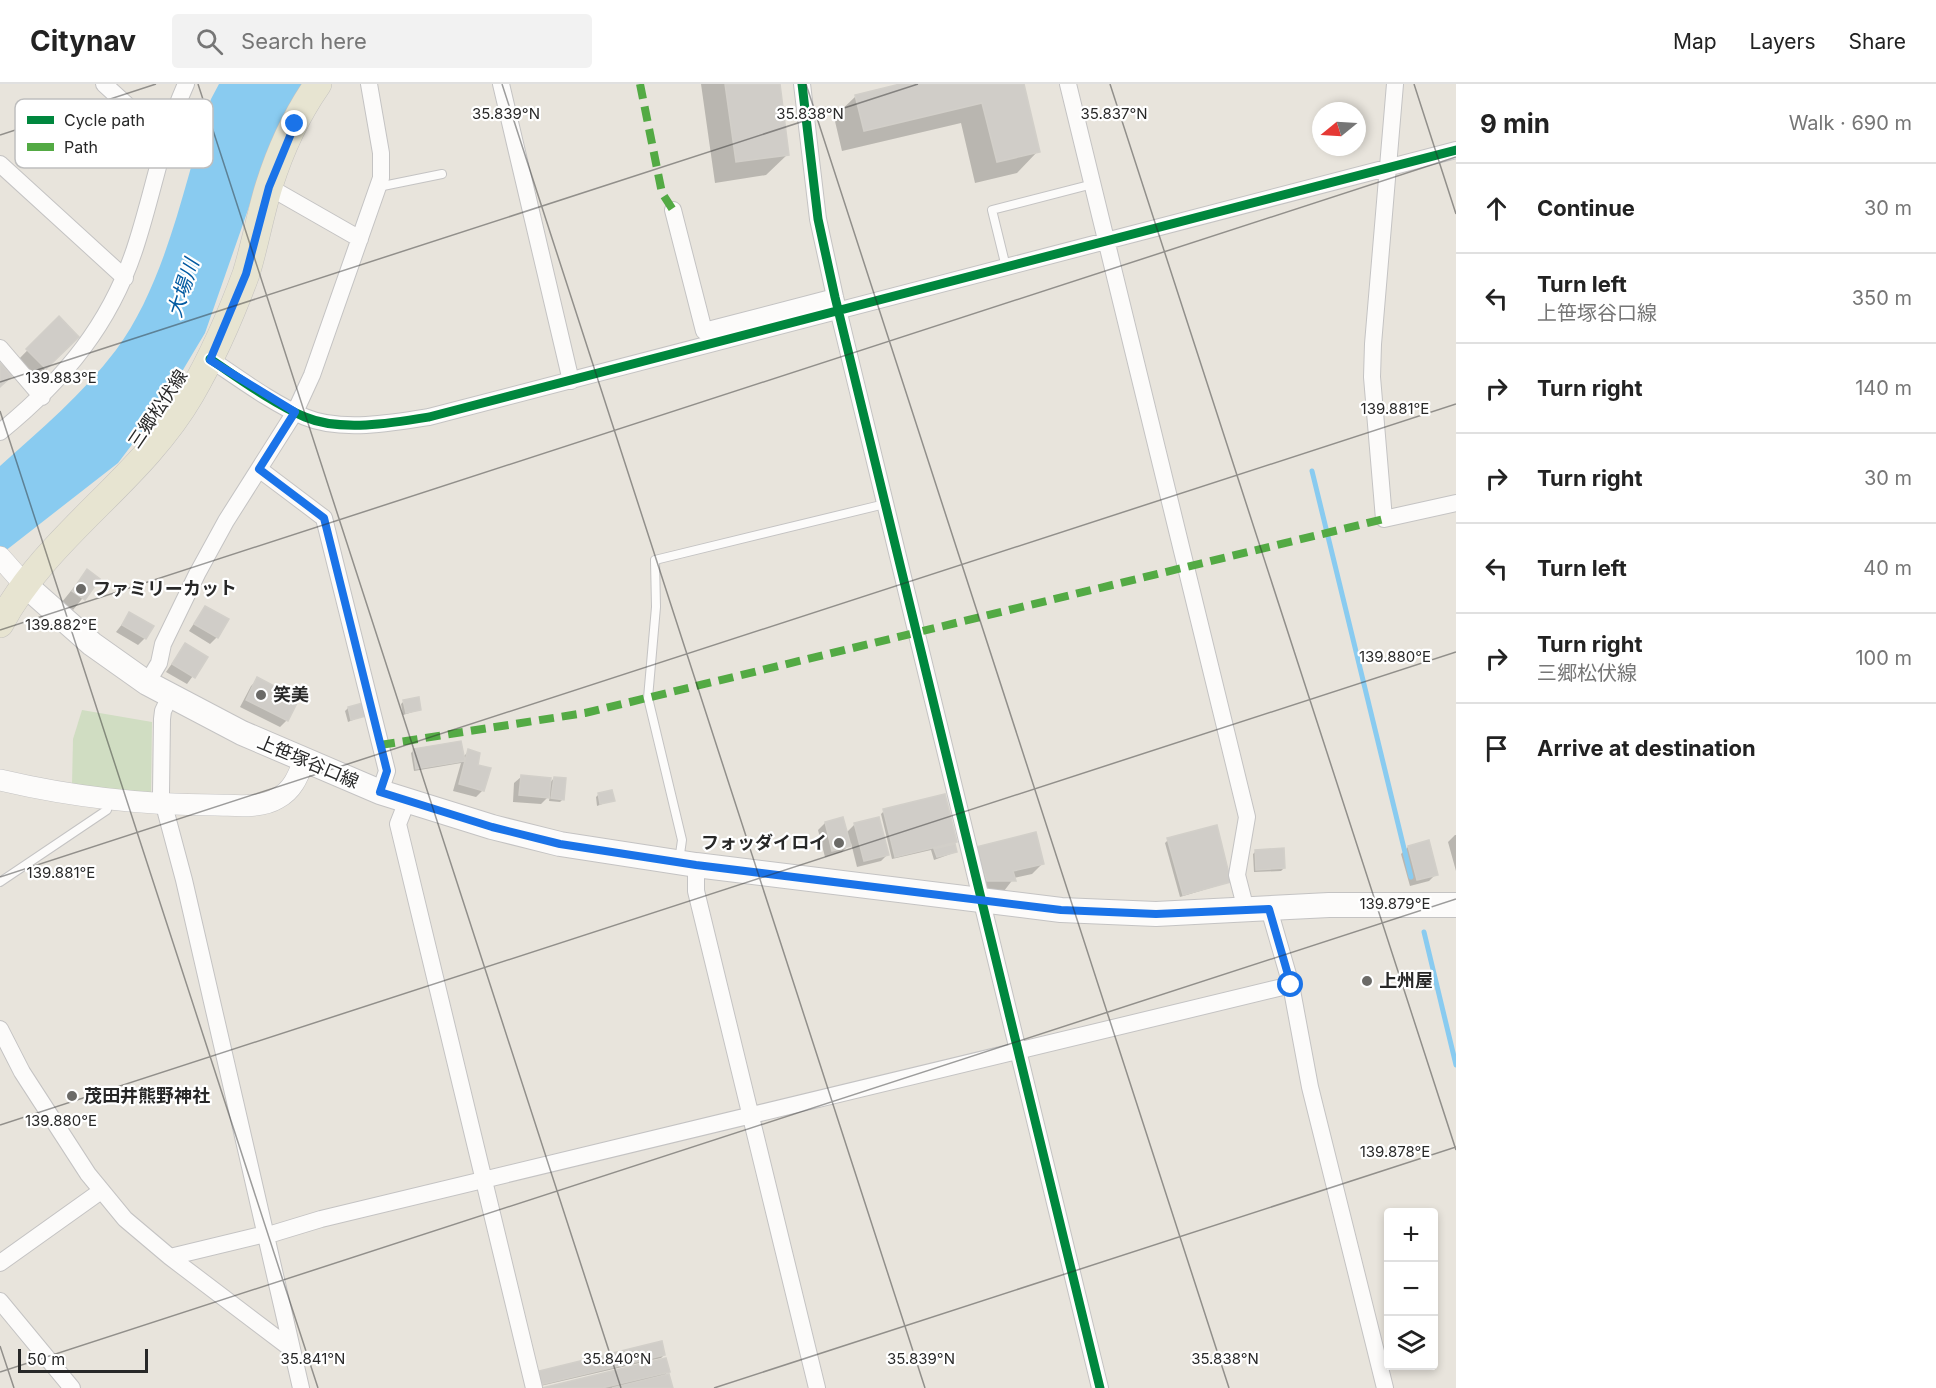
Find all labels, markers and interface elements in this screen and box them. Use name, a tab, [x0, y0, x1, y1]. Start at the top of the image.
search box	[172, 14, 592, 68]
text: Citynav	[30, 24, 136, 58]
icon: search	[193, 25, 226, 58]
text: Search here	[241, 28, 367, 54]
text: Map	[1673, 29, 1717, 54]
text: Layers	[1750, 29, 1816, 54]
text: Share	[1849, 29, 1906, 54]
legend	[15, 99, 213, 168]
north arrow	[1312, 102, 1366, 156]
text: 35.839°N	[472, 104, 540, 123]
text: 35.838°N	[776, 104, 844, 123]
text: 35.837°N	[1080, 104, 1148, 123]
text: 9 min	[1480, 108, 1550, 139]
text: Cycle path	[64, 110, 145, 130]
route end	[281, 110, 307, 136]
text: Walk · 690 m	[1789, 111, 1912, 135]
text: Path	[64, 137, 98, 157]
icon: ahead	[1480, 192, 1513, 225]
text: Continue	[1537, 195, 1635, 221]
text: 30 m	[1864, 196, 1912, 220]
water label: 大場川	[162, 254, 204, 320]
text: Turn left	[1537, 271, 1627, 297]
icon: left	[1480, 282, 1513, 315]
text: 350 m	[1852, 286, 1912, 310]
text: 上笹塚谷口線	[1537, 301, 1657, 325]
street label: 三郷松伏線	[124, 366, 191, 452]
text: 139.883°E	[25, 368, 97, 387]
icon: right	[1480, 372, 1513, 405]
text: Turn right	[1537, 375, 1643, 401]
text: 140 m	[1855, 376, 1912, 400]
text: 139.881°E	[1361, 399, 1429, 418]
icon: right	[1480, 462, 1513, 495]
text: Turn right	[1537, 465, 1643, 491]
text: 30 m	[1864, 466, 1912, 490]
icon: left	[1480, 552, 1513, 585]
text: Turn left	[1537, 555, 1627, 581]
text: 40 m	[1863, 556, 1912, 580]
place label: ファミリーカット	[93, 578, 237, 599]
marker: ファミリーカット	[74, 582, 88, 596]
text: 139.882°E	[25, 615, 97, 634]
text: Turn right	[1537, 631, 1643, 657]
icon: right	[1480, 642, 1513, 675]
text: 100 m	[1855, 646, 1912, 670]
text: 139.880°E	[1359, 647, 1431, 666]
text: 三郷松伏線	[1537, 661, 1637, 685]
place label: 笑美	[273, 684, 309, 705]
marker: 笑美	[254, 688, 268, 702]
street label: 上笹塚谷口線	[254, 731, 362, 792]
icon: arrive	[1480, 732, 1513, 765]
text: Arrive at destination	[1537, 735, 1756, 761]
place label: フォッダイロイ	[701, 832, 827, 853]
marker: フォッダイロイ	[832, 836, 846, 850]
text: 139.881°E	[27, 863, 95, 882]
text: 139.879°E	[1359, 894, 1431, 913]
place label: 上州屋	[1379, 970, 1433, 991]
route start	[1277, 971, 1303, 997]
marker: 上州屋	[1360, 974, 1374, 988]
place label: 茂田井熊野神社	[84, 1085, 210, 1106]
marker: 茂田井熊野神社	[65, 1089, 79, 1103]
text: 139.880°E	[25, 1111, 97, 1130]
text: 139.878°E	[1360, 1142, 1430, 1161]
map controls	[1384, 1208, 1438, 1370]
button: +	[1384, 1208, 1438, 1262]
button: −	[1384, 1262, 1438, 1316]
button: layers	[1384, 1316, 1438, 1370]
scale bar	[18, 1346, 148, 1374]
text: 50 m	[27, 1349, 65, 1369]
text: 35.841°N	[281, 1349, 345, 1368]
text: 35.840°N	[583, 1349, 651, 1368]
text: 35.839°N	[887, 1349, 955, 1368]
text: 35.838°N	[1191, 1349, 1259, 1368]

